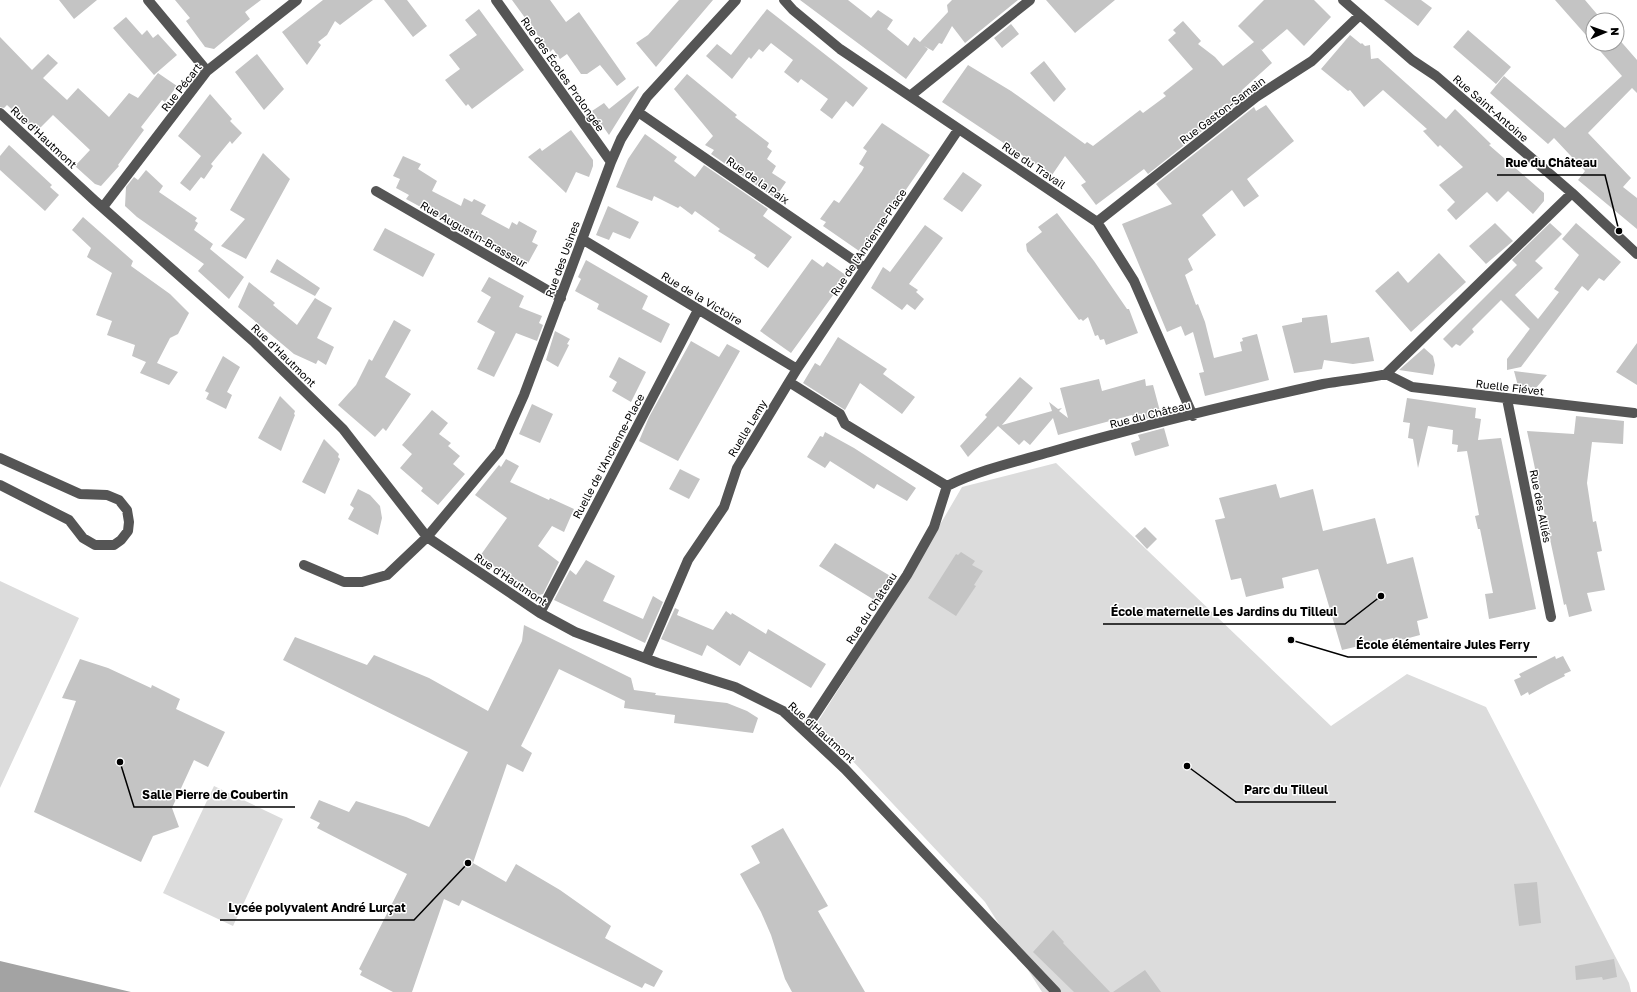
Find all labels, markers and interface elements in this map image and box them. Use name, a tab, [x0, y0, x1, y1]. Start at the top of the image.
north arrow	[1585, 12, 1625, 52]
street label: Rue des Écoles Prolongée	[518, 14, 608, 134]
text: N	[1609, 27, 1622, 36]
street label: Rue Pécart	[158, 60, 204, 114]
street label: Rue Saint-Antoine	[1451, 72, 1531, 144]
street label: Rue Gaston-Samain	[1177, 74, 1267, 146]
street label: Rue d'Hautmont	[8, 103, 80, 171]
street label: Rue du Travail	[1000, 139, 1069, 191]
callout: Rue du Château	[1497, 151, 1605, 175]
street label: Rue de la Paix	[724, 154, 792, 206]
text: Rue du Château	[1505, 155, 1597, 170]
street label: Rue de l'Ancienne-Place	[827, 186, 909, 298]
street label: Rue Augustin-Brasseur	[418, 198, 530, 270]
street label: Rue des Usines	[542, 219, 582, 299]
street label: Rue de la Victoire	[659, 269, 745, 327]
street label: Rue d'Hautmont	[249, 321, 319, 389]
street label: Ruelle Fiévet	[1475, 376, 1545, 398]
street label: Ruelle de l'Ancienne-Place	[569, 391, 647, 521]
street label: Ruelle Lemy	[725, 397, 769, 459]
street label: Rue du Château	[1108, 398, 1192, 430]
street label: Rue des Alliés	[1528, 468, 1554, 544]
street label: Rue d'Hautmont	[472, 550, 550, 608]
street label: Rue du Château	[843, 570, 899, 646]
callout: École maternelle Les Jardins du Tilleul	[1103, 600, 1345, 624]
text: École maternelle Les Jardins du Tilleul	[1111, 604, 1337, 619]
callout: École élémentaire Jules Ferry	[1348, 633, 1537, 657]
text: École élémentaire Jules Ferry	[1356, 637, 1531, 652]
street label: Rue d'Hautmont	[786, 699, 858, 765]
callout: Parc du Tilleul	[1236, 778, 1336, 802]
text: Parc du Tilleul	[1244, 782, 1328, 797]
callout: Salle Pierre de Coubertin	[134, 783, 295, 807]
text: Salle Pierre de Coubertin	[142, 787, 288, 802]
callout: Lycée polyvalent André Lurçat	[220, 896, 414, 920]
text: Lycée polyvalent André Lurçat	[228, 900, 406, 915]

